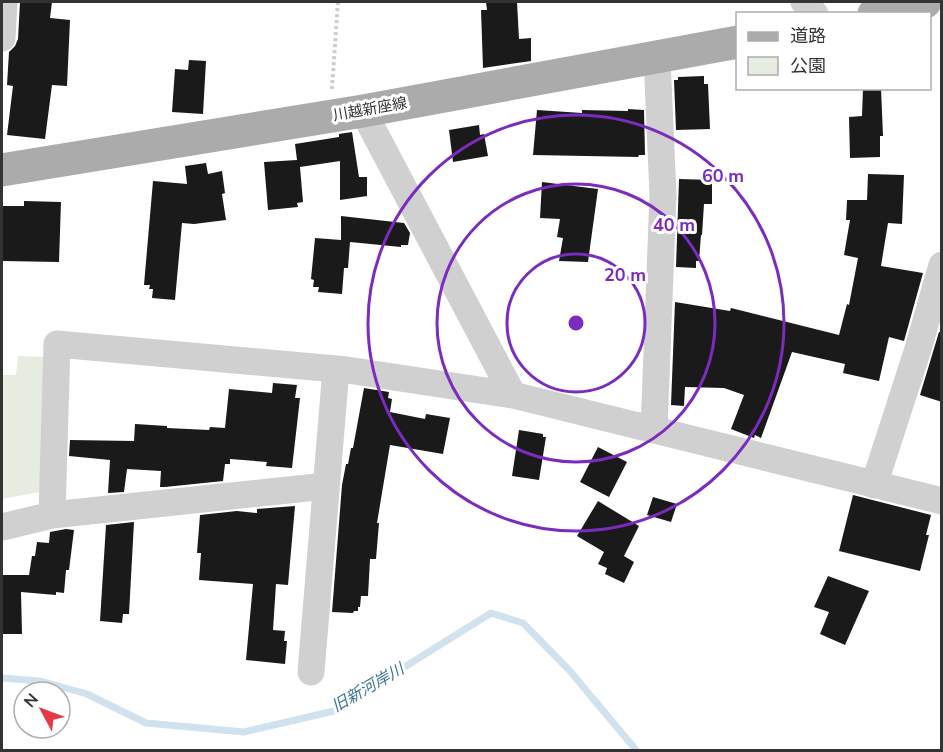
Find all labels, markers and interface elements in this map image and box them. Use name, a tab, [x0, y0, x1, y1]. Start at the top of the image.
legend	[736, 12, 931, 90]
text: 道路	[790, 24, 826, 48]
text: 公園	[790, 54, 826, 78]
street label: 川越新座線	[331, 93, 409, 125]
text: 60 m	[702, 164, 744, 188]
text: 40 m	[653, 213, 695, 237]
text: 20 m	[604, 263, 646, 287]
centre of rings	[566, 313, 586, 333]
water label: 旧新河岸川	[328, 657, 410, 718]
north arrow	[12, 680, 72, 740]
text: N	[19, 689, 44, 713]

